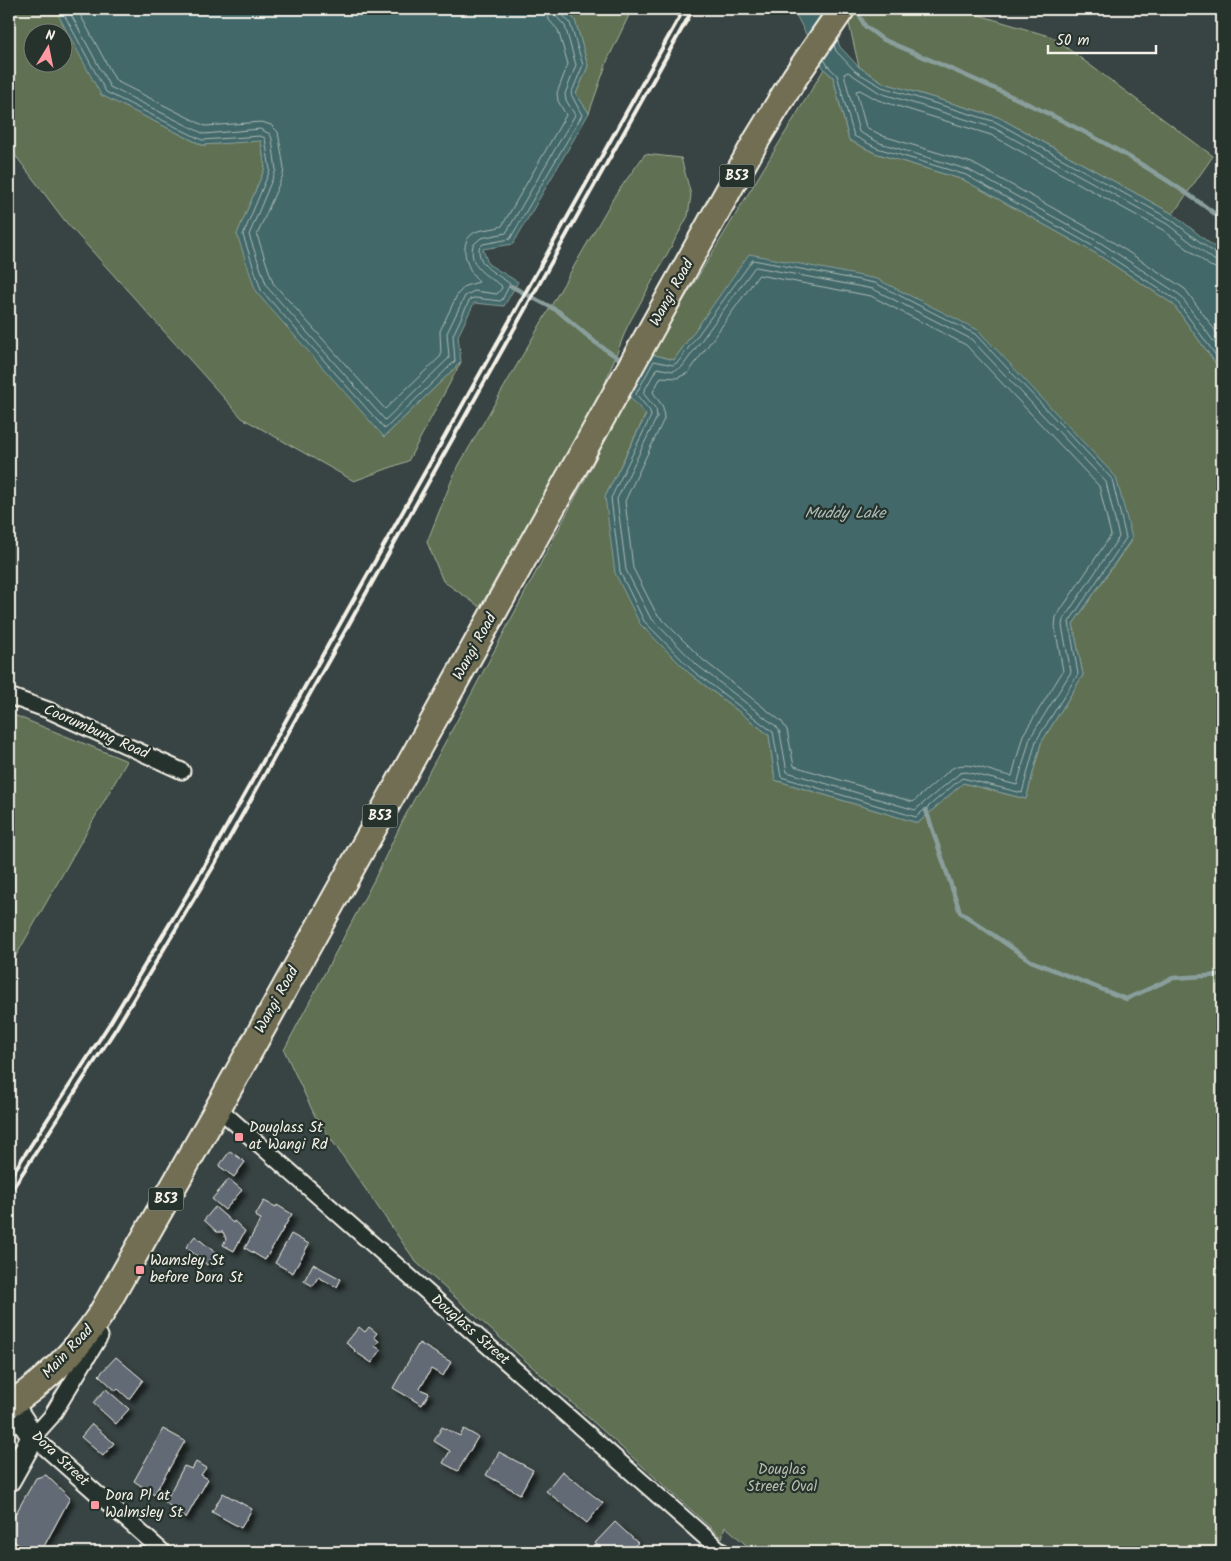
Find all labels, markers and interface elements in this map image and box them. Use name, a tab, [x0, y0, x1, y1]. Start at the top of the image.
north arrow	[22, 22, 72, 72]
scale bar	[1048, 22, 1156, 54]
text: N	[44, 25, 57, 48]
text: 50 m	[1056, 29, 1090, 53]
road number: B53	[720, 165, 754, 188]
street label: Wangi Road	[644, 255, 701, 331]
water label: Muddy Lake	[804, 501, 887, 526]
street label: Wangi Road	[447, 609, 504, 685]
street label: Coorumbung Road	[40, 698, 153, 766]
road number: B53	[362, 804, 398, 828]
street label: Wangi Road	[249, 962, 306, 1038]
place label: Douglass St at Wangi Rd	[249, 1116, 328, 1157]
marker: Douglass St at Wangi Rd	[233, 1131, 245, 1143]
road number: B53	[148, 1188, 184, 1210]
place label: Wamsley St before Dora St	[150, 1249, 243, 1290]
marker: Wamsley St before Dora St	[134, 1264, 146, 1276]
street label: Douglass Street	[425, 1289, 515, 1371]
street label: Main Road	[37, 1319, 100, 1385]
street label: Dora Street	[25, 1425, 95, 1493]
park label: Douglas Street Oval	[747, 1458, 817, 1499]
place label: Dora Pl at Walmsley St	[105, 1484, 183, 1525]
marker: Dora Pl at Walmsley St	[89, 1499, 101, 1511]

